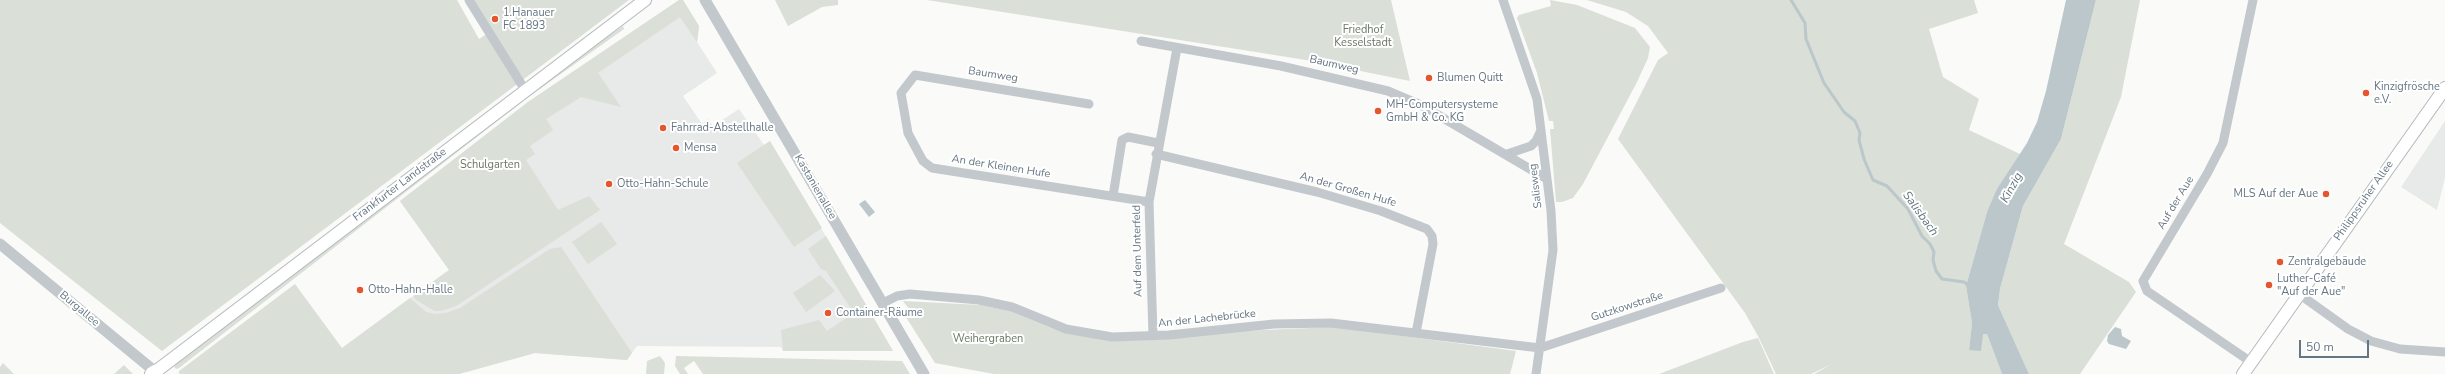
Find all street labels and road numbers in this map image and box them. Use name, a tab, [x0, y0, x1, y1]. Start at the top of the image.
street label: Baumweg	[1308, 53, 1360, 77]
street label: Baumweg	[967, 65, 1019, 85]
street label: Frankfurter Landstraße	[351, 146, 449, 224]
street label: Kastanienallee	[791, 152, 839, 222]
street label: An der Kleinen Hufe	[951, 153, 1051, 181]
street label: Philippsruher Allee	[2331, 158, 2397, 244]
street label: Salisweg	[1527, 163, 1545, 209]
street label: An der Großen Hufe	[1298, 170, 1398, 210]
street label: Auf der Aue	[2155, 174, 2197, 232]
street label: Auf dem Unterfeld	[1131, 205, 1145, 297]
street label: Burgallee	[56, 289, 102, 329]
street label: Gutzkowstraße	[1589, 289, 1665, 325]
street label: An der Lachebrücke	[1158, 307, 1256, 331]

